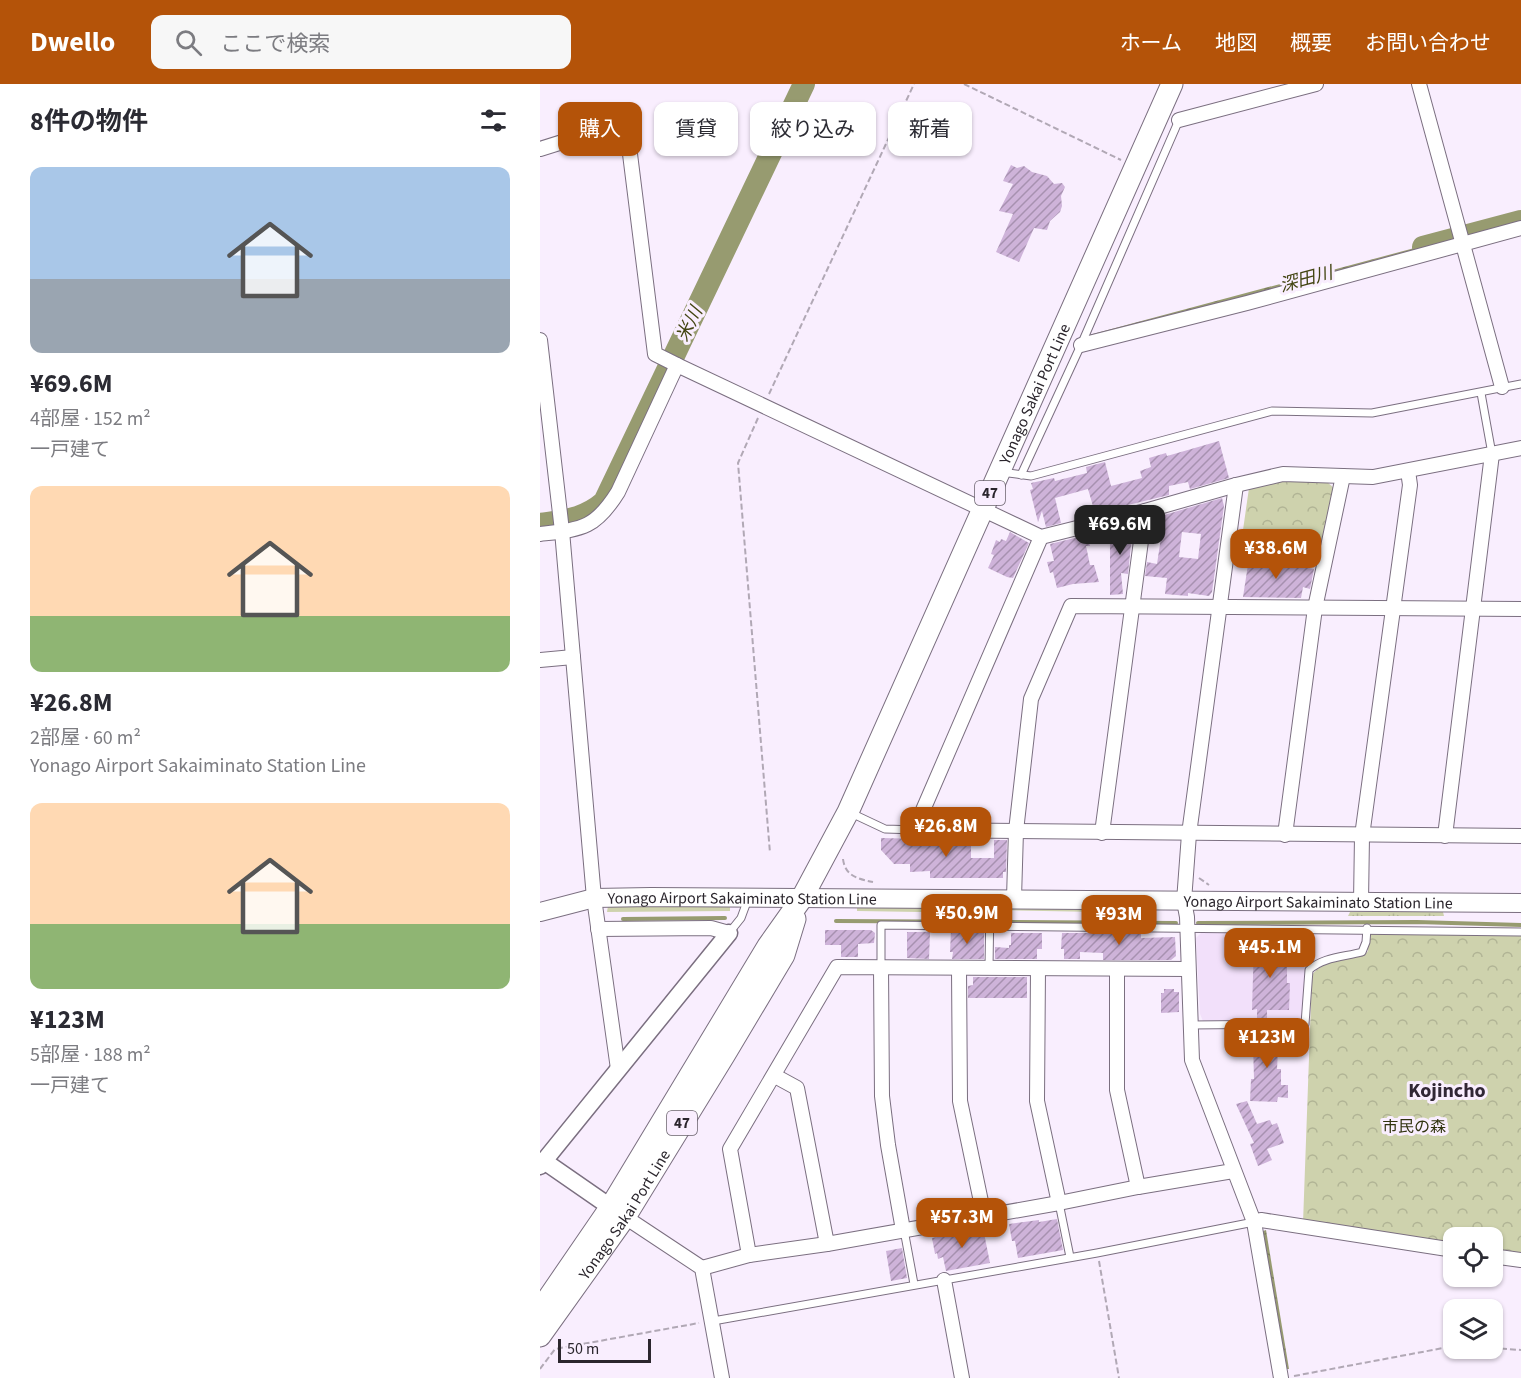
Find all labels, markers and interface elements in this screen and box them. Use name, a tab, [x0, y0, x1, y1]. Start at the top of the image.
search box	[151, 15, 571, 69]
text: Dwello	[30, 22, 115, 62]
icon: search	[172, 26, 205, 59]
text: ここで検索	[220, 28, 330, 60]
text: ホーム	[1120, 28, 1182, 58]
text: 地図	[1215, 28, 1257, 58]
text: 概要	[1290, 28, 1332, 58]
text: お問い合わせ	[1365, 28, 1491, 58]
chip: 購入	[558, 102, 642, 156]
chip: 賃貸	[654, 102, 738, 156]
chip: 絞り込み	[750, 102, 876, 156]
chip: 新着	[888, 102, 972, 156]
text: 8件の物件	[30, 103, 148, 140]
icon: filters	[477, 104, 510, 137]
icon: home	[216, 206, 324, 314]
water label: 深田川	[1277, 260, 1337, 299]
water label: 米川	[670, 301, 709, 346]
street label: Yonago Sakai Port Line	[994, 320, 1076, 469]
text: ¥69.6M	[30, 365, 113, 402]
text: 4部屋 · 152 m²	[30, 405, 151, 433]
text: 一戸建て	[30, 436, 110, 464]
road number: 47	[975, 481, 1005, 505]
pin: ¥69.6M	[1071, 505, 1169, 556]
text: ¥69.6M	[1088, 510, 1152, 538]
icon: home	[216, 525, 324, 633]
pin: ¥38.6M	[1227, 529, 1325, 580]
text: ¥38.6M	[1244, 534, 1308, 562]
text: ¥26.8M	[30, 684, 113, 721]
text: 2部屋 · 60 m²	[30, 724, 141, 752]
text: Yonago Airport Sakaiminato Station Line	[30, 752, 366, 780]
pin: ¥26.8M	[897, 807, 995, 858]
text: ¥26.8M	[914, 812, 978, 840]
icon: home	[216, 842, 324, 950]
street label: Yonago Airport Sakaiminato Station Line	[606, 887, 877, 911]
street label: Yonago Airport Sakaiminato Station Line	[1183, 891, 1453, 915]
pin: ¥50.9M	[918, 894, 1016, 945]
pin: ¥93M	[1083, 895, 1155, 946]
text: ¥50.9M	[935, 899, 999, 927]
text: ¥93M	[1096, 900, 1142, 928]
pin: ¥45.1M	[1221, 928, 1319, 979]
text: ¥45.1M	[1238, 933, 1302, 961]
text: ¥123M	[30, 1001, 105, 1038]
pin: ¥123M	[1225, 1018, 1309, 1069]
text: ¥123M	[1238, 1023, 1296, 1051]
text: 5部屋 · 188 m²	[30, 1041, 151, 1069]
text: 一戸建て	[30, 1072, 110, 1100]
district label: Kojincho	[1408, 1077, 1486, 1105]
road number: 47	[667, 1111, 697, 1135]
park label: 市民の森	[1382, 1116, 1446, 1138]
street label: Yonago Sakai Port Line	[573, 1146, 676, 1285]
pin: ¥57.3M	[913, 1198, 1011, 1249]
text: ¥57.3M	[930, 1203, 994, 1231]
map controls	[1443, 1227, 1503, 1359]
button: locate	[1443, 1227, 1503, 1287]
button: layers	[1443, 1299, 1503, 1359]
scale bar	[558, 1336, 651, 1364]
text: 50 m	[567, 1338, 599, 1360]

